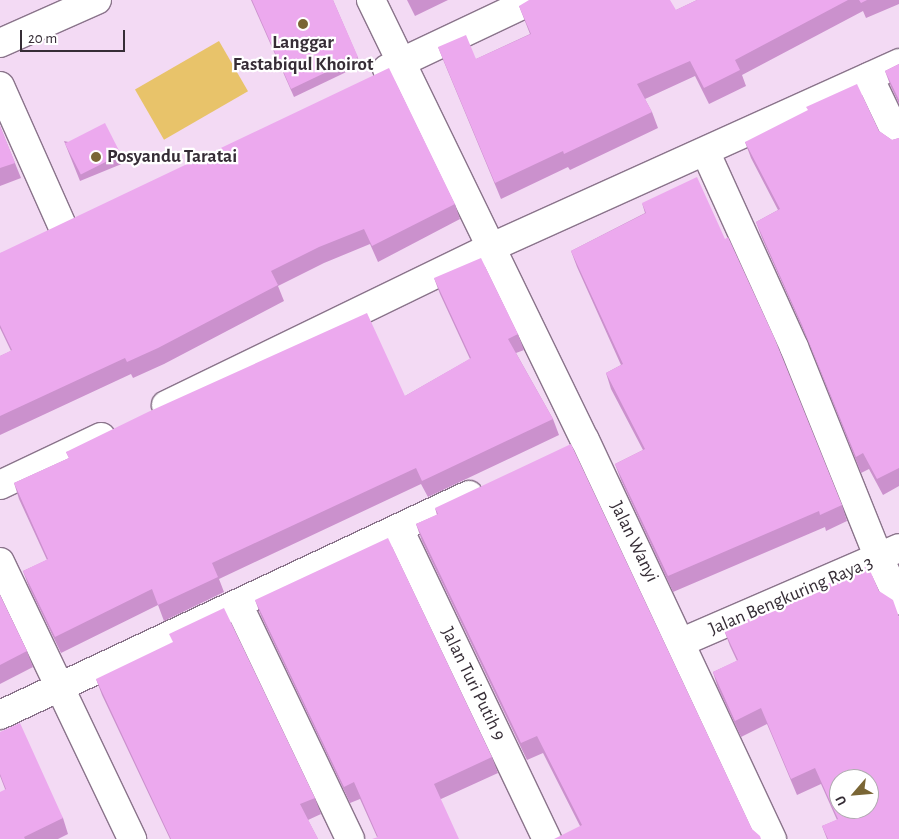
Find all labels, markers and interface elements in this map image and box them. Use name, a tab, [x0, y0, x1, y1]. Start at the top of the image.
marker: Langgar Fastabiqul Khoirot	[297, 18, 309, 30]
scale bar	[22, 20, 128, 52]
text: 20 m	[28, 31, 57, 46]
place label: Langgar Fastabiqul Khoirot	[233, 32, 373, 76]
place label: Posyandu Taratai	[107, 146, 237, 168]
marker: Posyandu Taratai	[89, 150, 103, 164]
street label: Jalan Wanyi	[605, 498, 663, 586]
street label: Jalan Bengkuring Raya 3	[706, 551, 876, 641]
street label: Jalan Turi Putih 9	[436, 623, 510, 745]
north arrow	[829, 769, 879, 819]
text: U	[833, 793, 850, 808]

